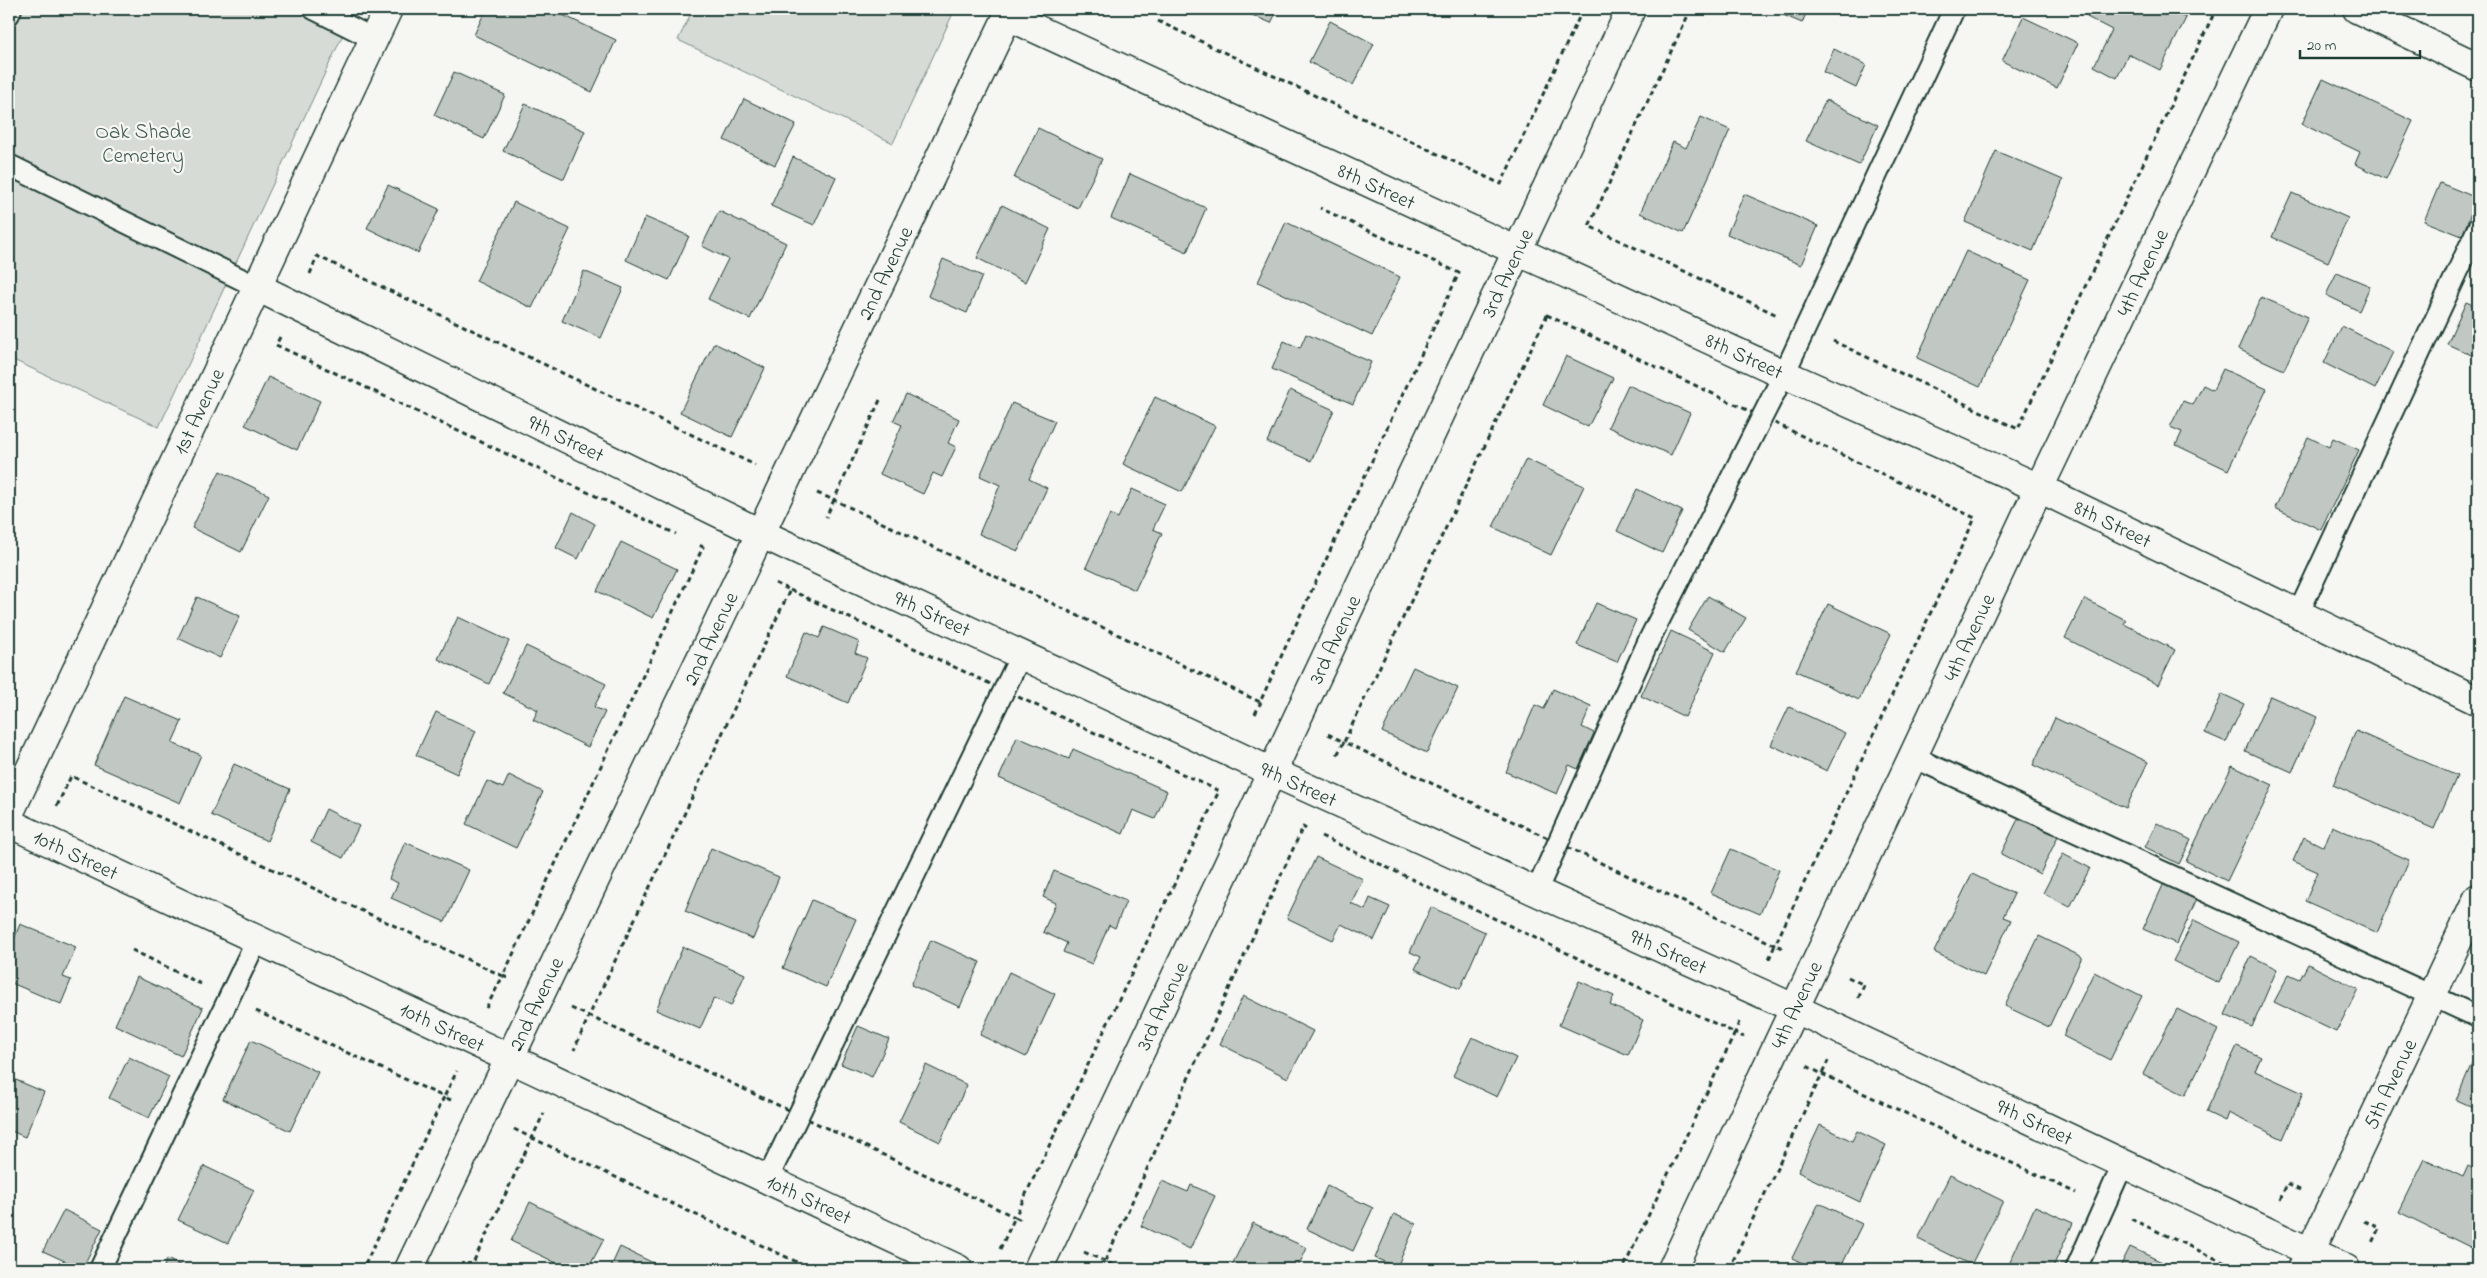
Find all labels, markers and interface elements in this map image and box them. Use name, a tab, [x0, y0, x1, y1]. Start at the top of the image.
scale bar	[2300, 28, 2420, 60]
text: 20 m	[2307, 35, 2337, 57]
park label: Oak Shade Cemetery	[95, 118, 191, 174]
street label: 8th Street	[1332, 157, 1420, 219]
street label: 2nd Avenue	[851, 221, 922, 326]
street label: 3rd Avenue	[1475, 224, 1543, 323]
street label: 4th Avenue	[2110, 224, 2178, 322]
street label: 8th Street	[1700, 327, 1788, 389]
street label: 1st Avenue	[167, 363, 234, 460]
street label: 9th Street	[522, 409, 609, 471]
street label: 8th Street	[2068, 494, 2156, 557]
street label: 9th Street	[888, 584, 975, 646]
street label: 2nd Avenue	[677, 587, 748, 691]
street label: 4th Avenue	[1937, 589, 2004, 687]
street label: 3rd Avenue	[1302, 590, 1370, 690]
street label: 9th Street	[1254, 755, 1341, 816]
street label: 10th Street	[28, 823, 123, 889]
street label: 9th Street	[1624, 923, 1711, 984]
street label: 2nd Avenue	[502, 952, 573, 1056]
street label: 4th Avenue	[1764, 956, 1832, 1054]
street label: 3rd Avenue	[1130, 957, 1198, 1056]
street label: 10th Street	[394, 996, 489, 1061]
street label: 5th Avenue	[2357, 1034, 2426, 1135]
street label: 9th Street	[1991, 1093, 2077, 1155]
street label: 10th Street	[761, 1168, 856, 1234]

